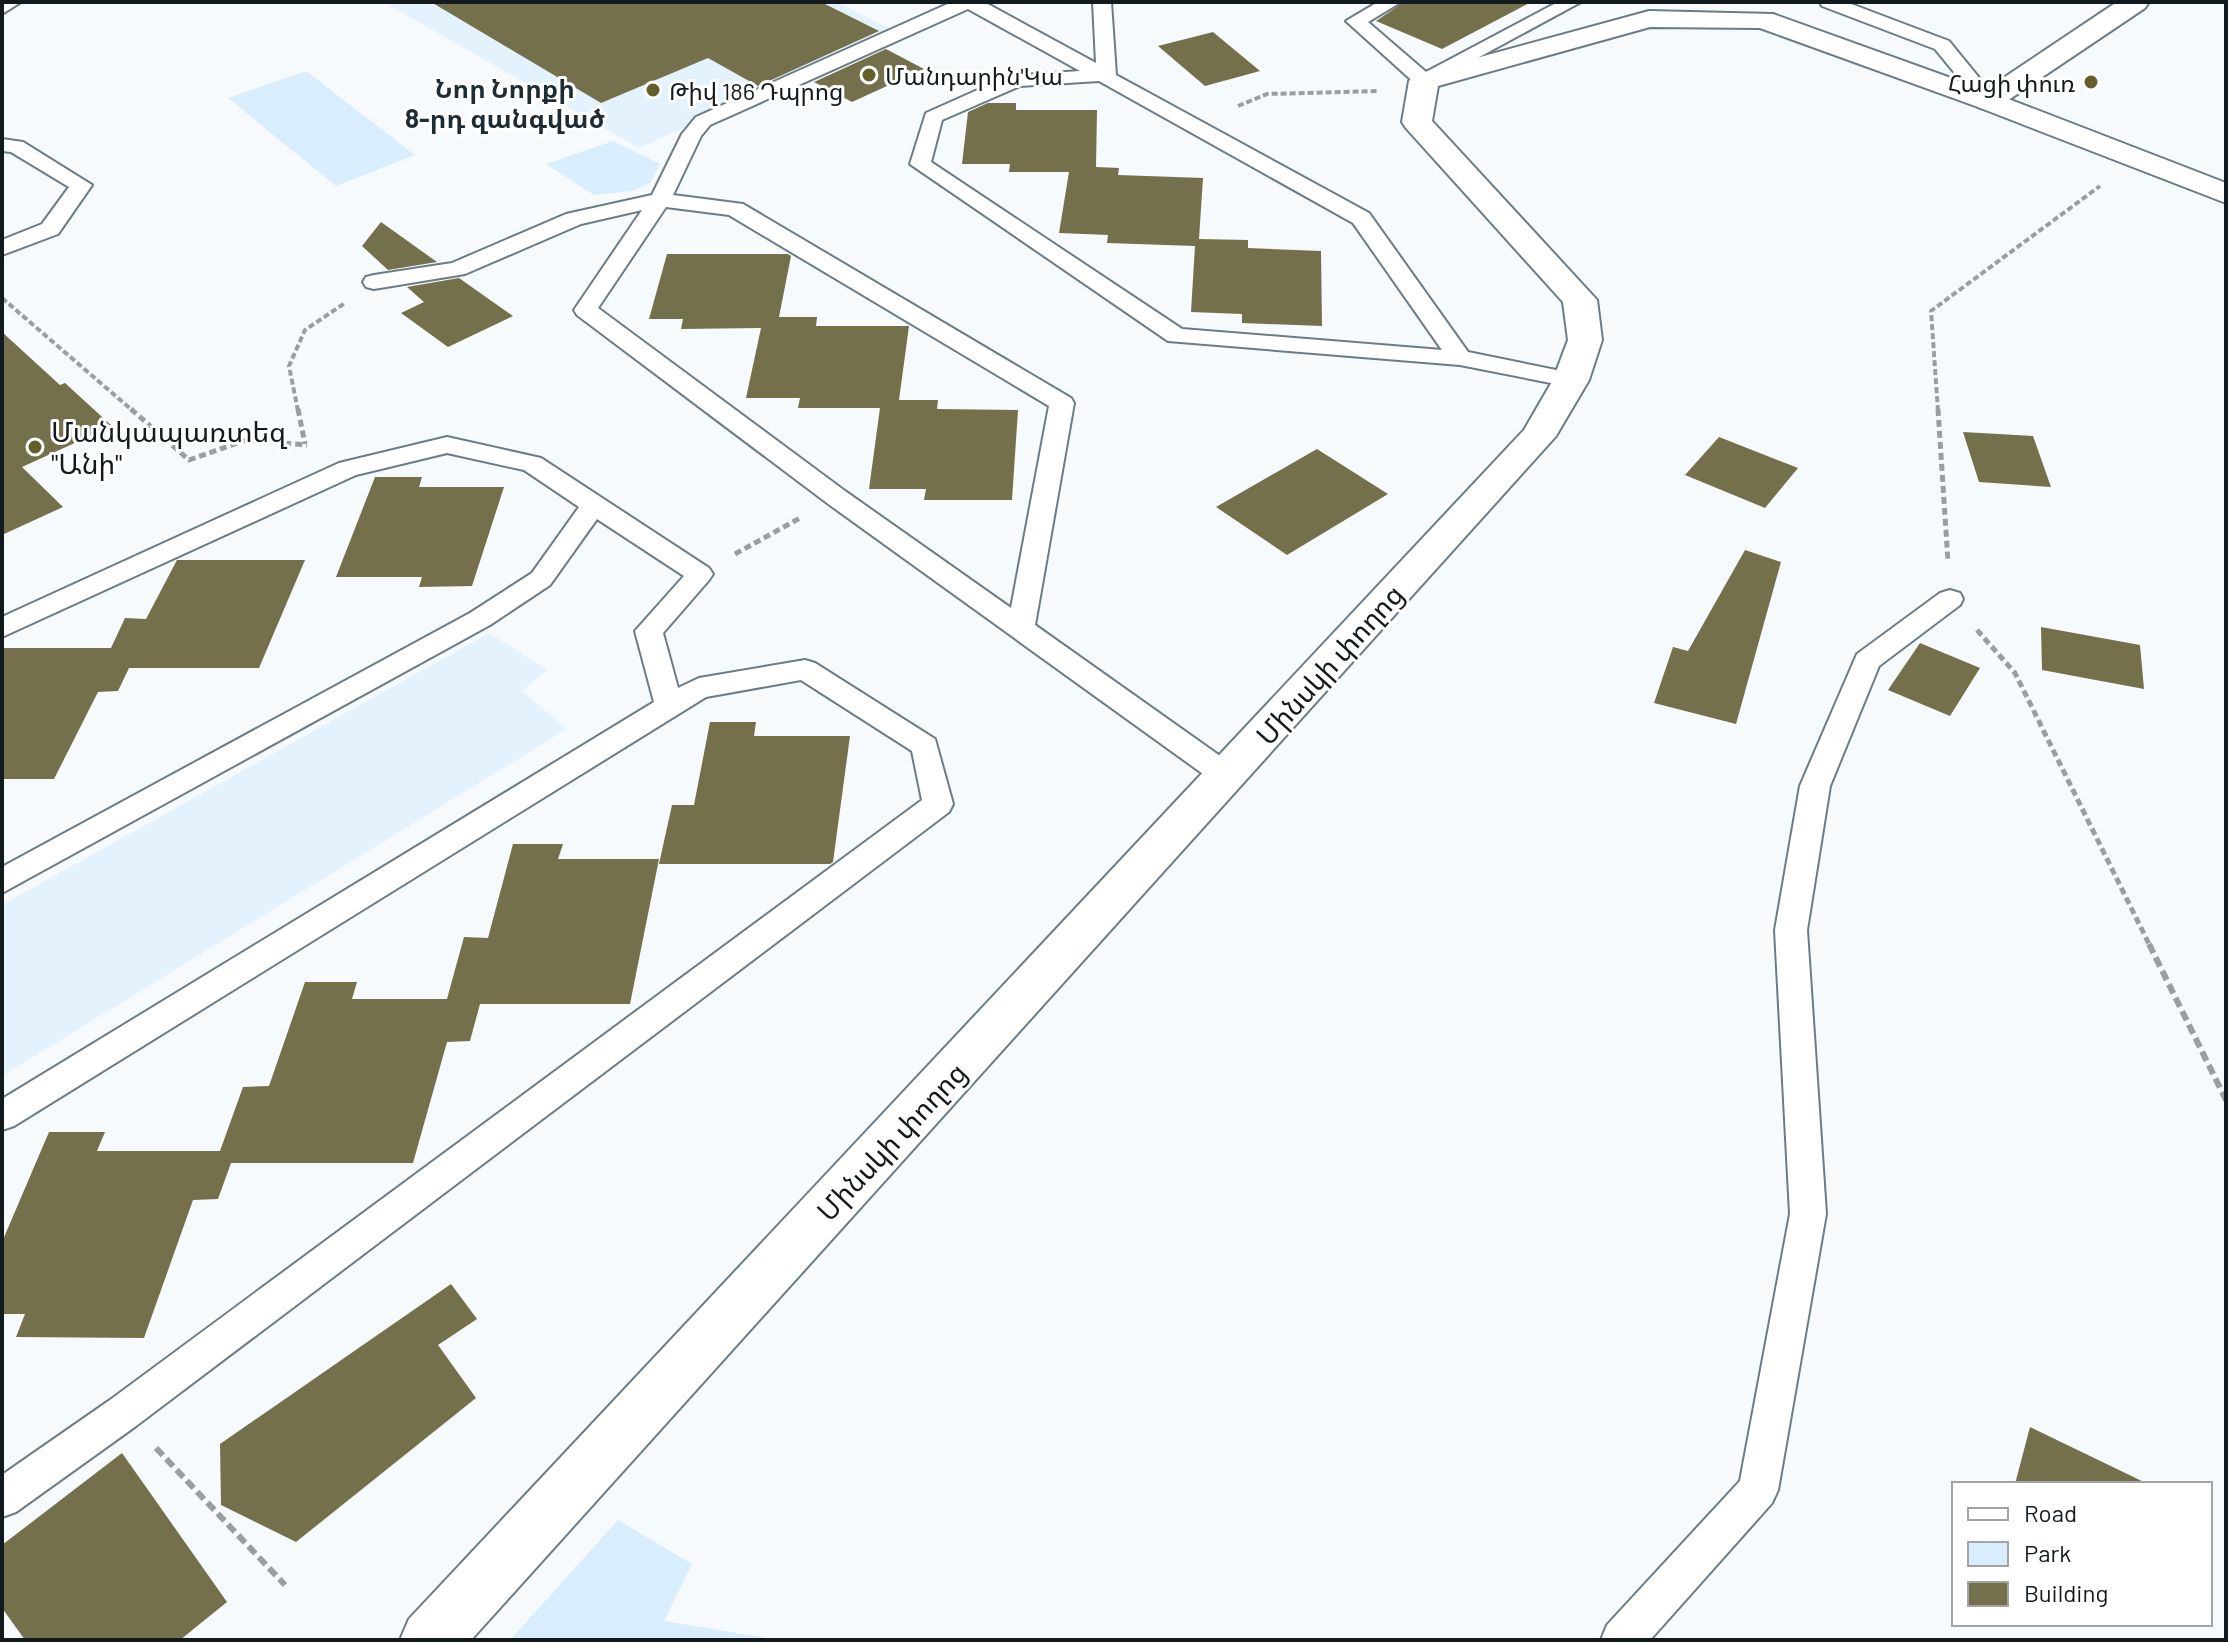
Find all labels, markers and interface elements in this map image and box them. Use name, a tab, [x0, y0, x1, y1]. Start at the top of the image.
place label: Մանդարին'Կա	[885, 61, 1063, 91]
marker: Մանդարին'Կա	[860, 66, 878, 84]
place label: Հացի փուռ	[1948, 68, 2075, 98]
district label: Նոր Նորքի 8-րդ զանգված	[405, 72, 605, 134]
marker: Հացի փուռ	[2082, 73, 2100, 91]
place label: Թիվ 186 Դպրոց	[669, 76, 843, 106]
marker: Թիվ 186 Դպրոց	[644, 81, 662, 99]
place label: Մանկապառտեզ "Անի"	[51, 414, 287, 481]
marker: Մանկապառտեզ "Անի"	[26, 438, 44, 456]
street label: Մինսկի փողոց	[1248, 577, 1411, 752]
street label: Մինսկի փողոց	[809, 1055, 974, 1228]
legend	[1952, 1482, 2212, 1626]
text: Road	[2024, 1498, 2077, 1527]
text: Park	[2024, 1538, 2071, 1567]
text: Building	[2024, 1578, 2108, 1607]

